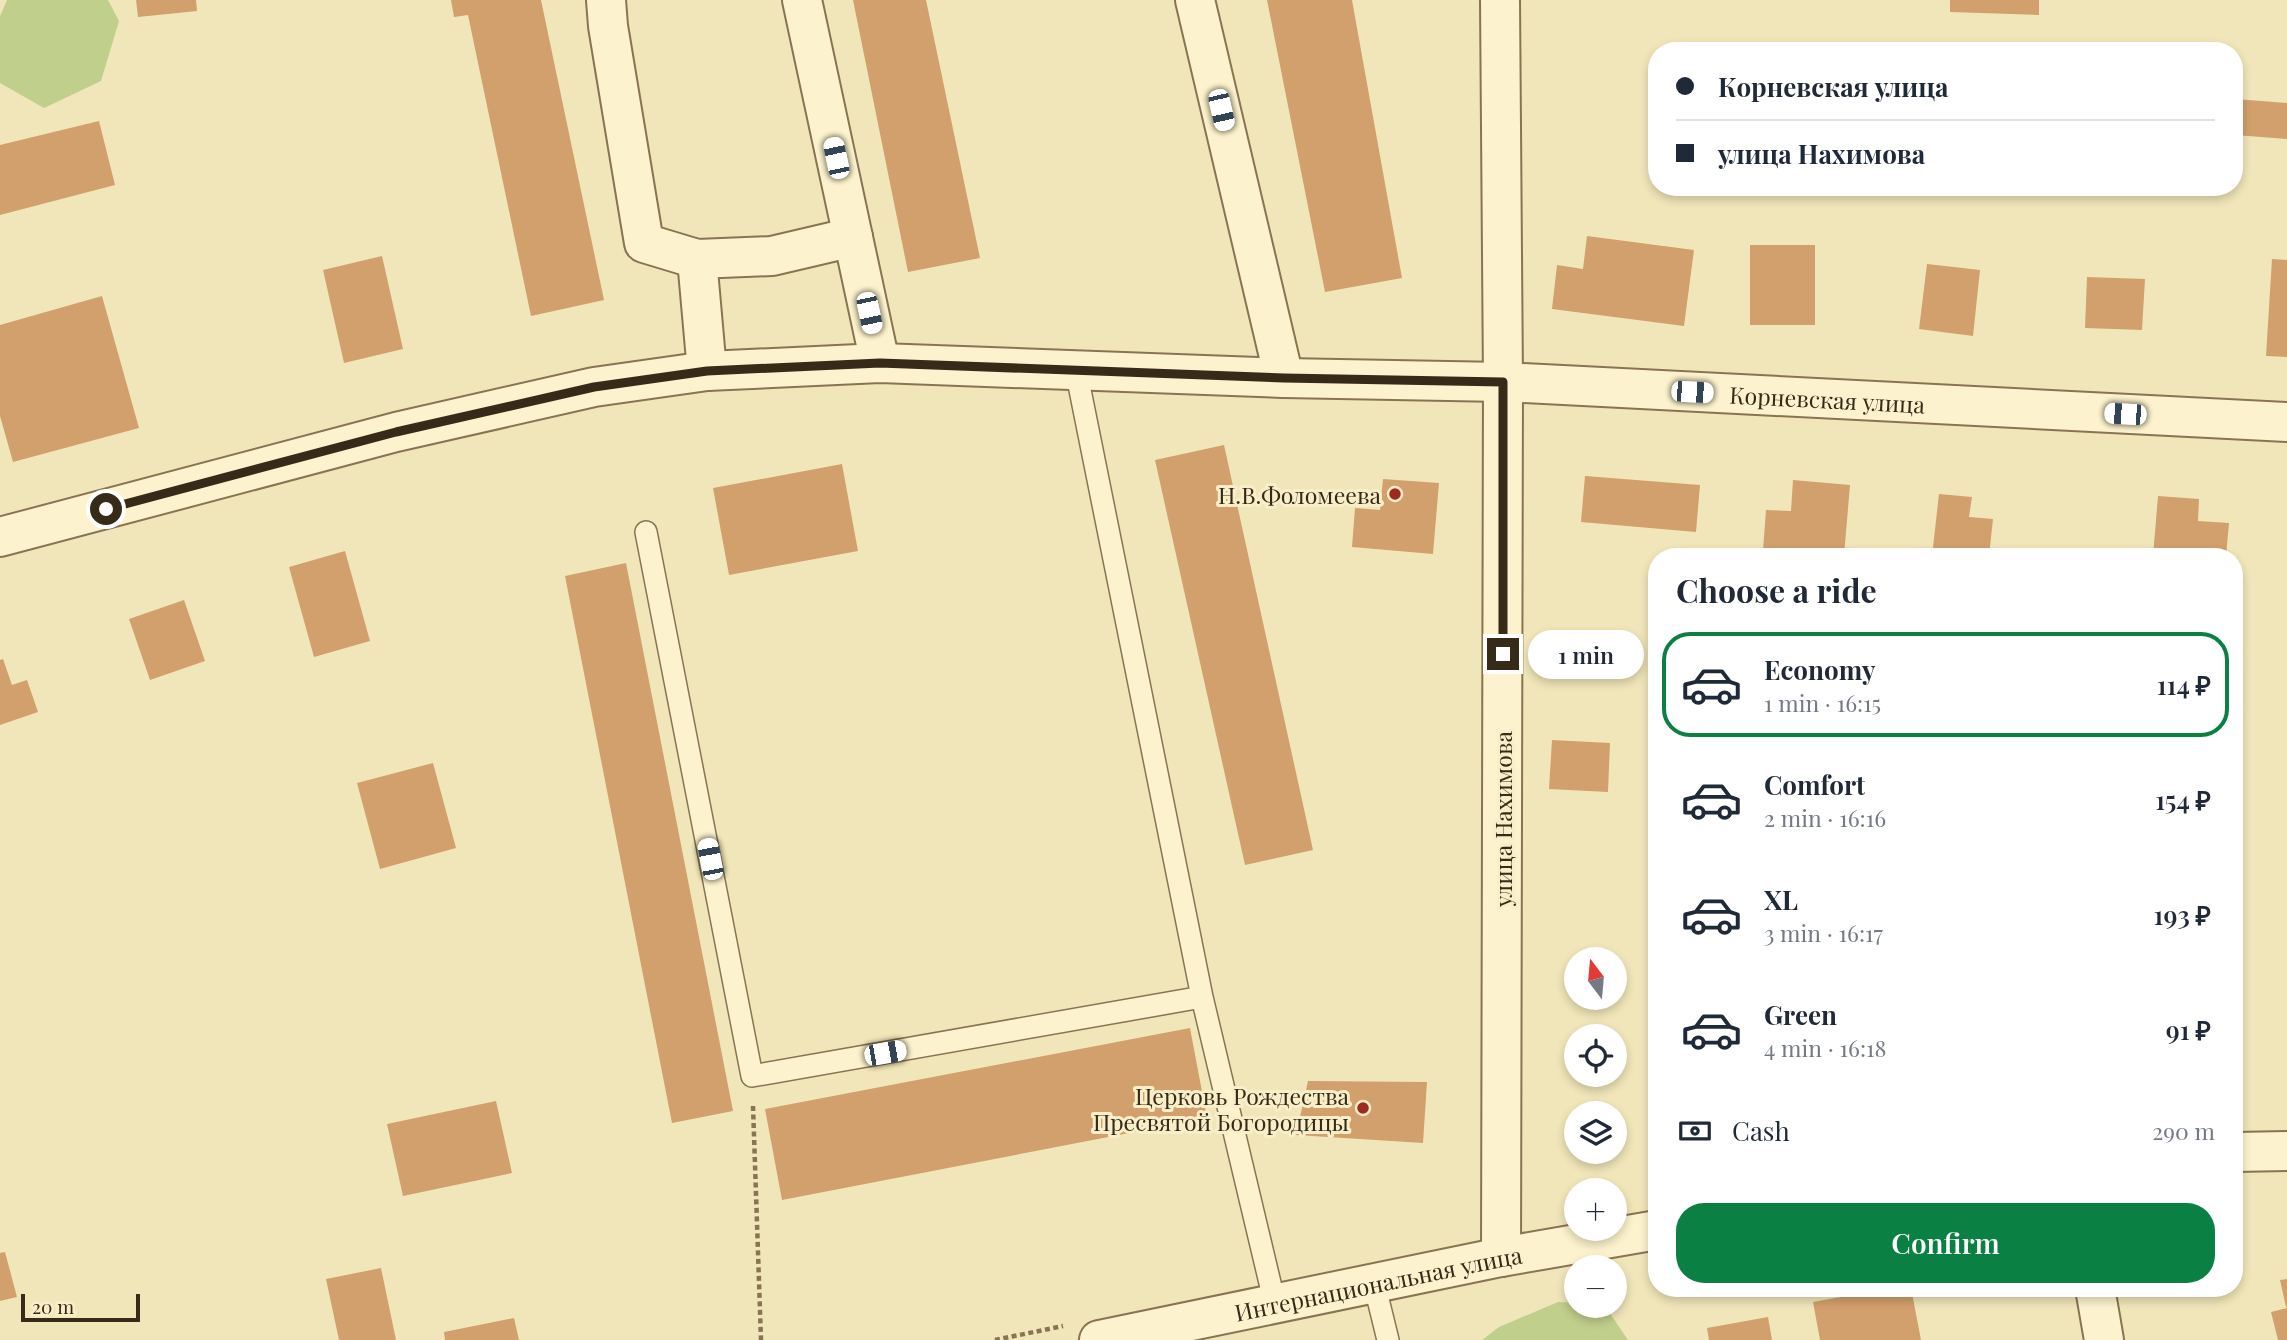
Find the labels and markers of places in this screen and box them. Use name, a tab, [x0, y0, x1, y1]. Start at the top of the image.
place label: Н.В.Фоломеева	[1218, 479, 1382, 510]
marker: Н.В.Фоломеева	[1387, 486, 1403, 502]
place label: Церковь Рождества Пресвятой Богородицы	[1093, 1080, 1350, 1137]
marker: Церковь Рождества Пресвятой Богородицы	[1355, 1100, 1371, 1116]

